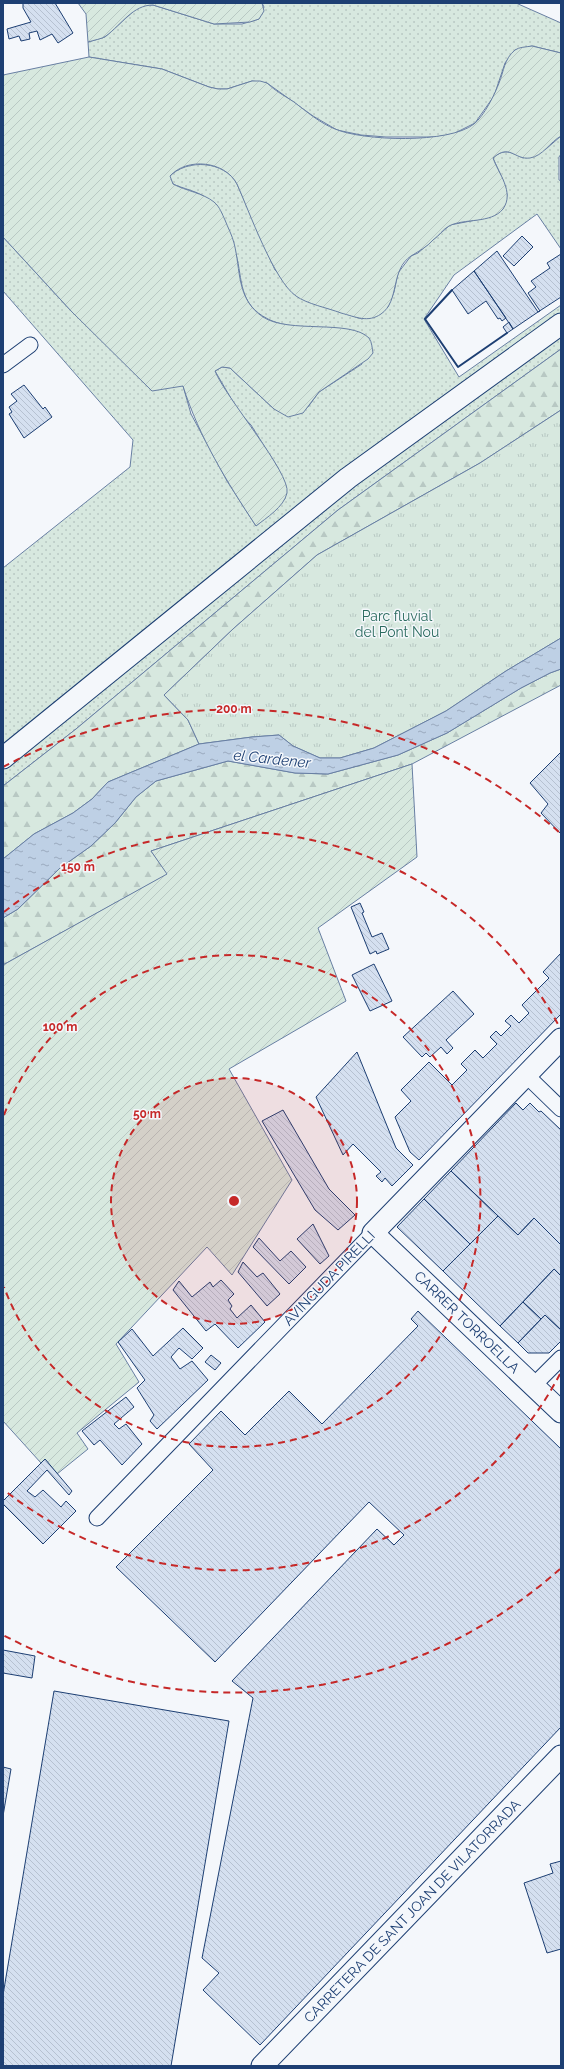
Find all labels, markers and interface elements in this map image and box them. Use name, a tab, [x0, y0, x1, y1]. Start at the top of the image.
park label: Parc fluvial del Pont Nou	[355, 608, 439, 640]
text: 200 m	[216, 702, 252, 716]
water label: el Cardener	[232, 746, 312, 772]
text: 150 m	[61, 860, 95, 874]
text: 100 m	[43, 1020, 77, 1034]
text: 50 m	[133, 1107, 161, 1121]
centre of rings	[227, 1194, 241, 1208]
street label: AVINGUDA PIRELLI	[280, 1228, 378, 1328]
street label: CARRER TORROELLA	[411, 1268, 523, 1377]
street label: CARRETERA DE SANT JOAN DE VILATORRADA	[301, 1796, 524, 2026]

